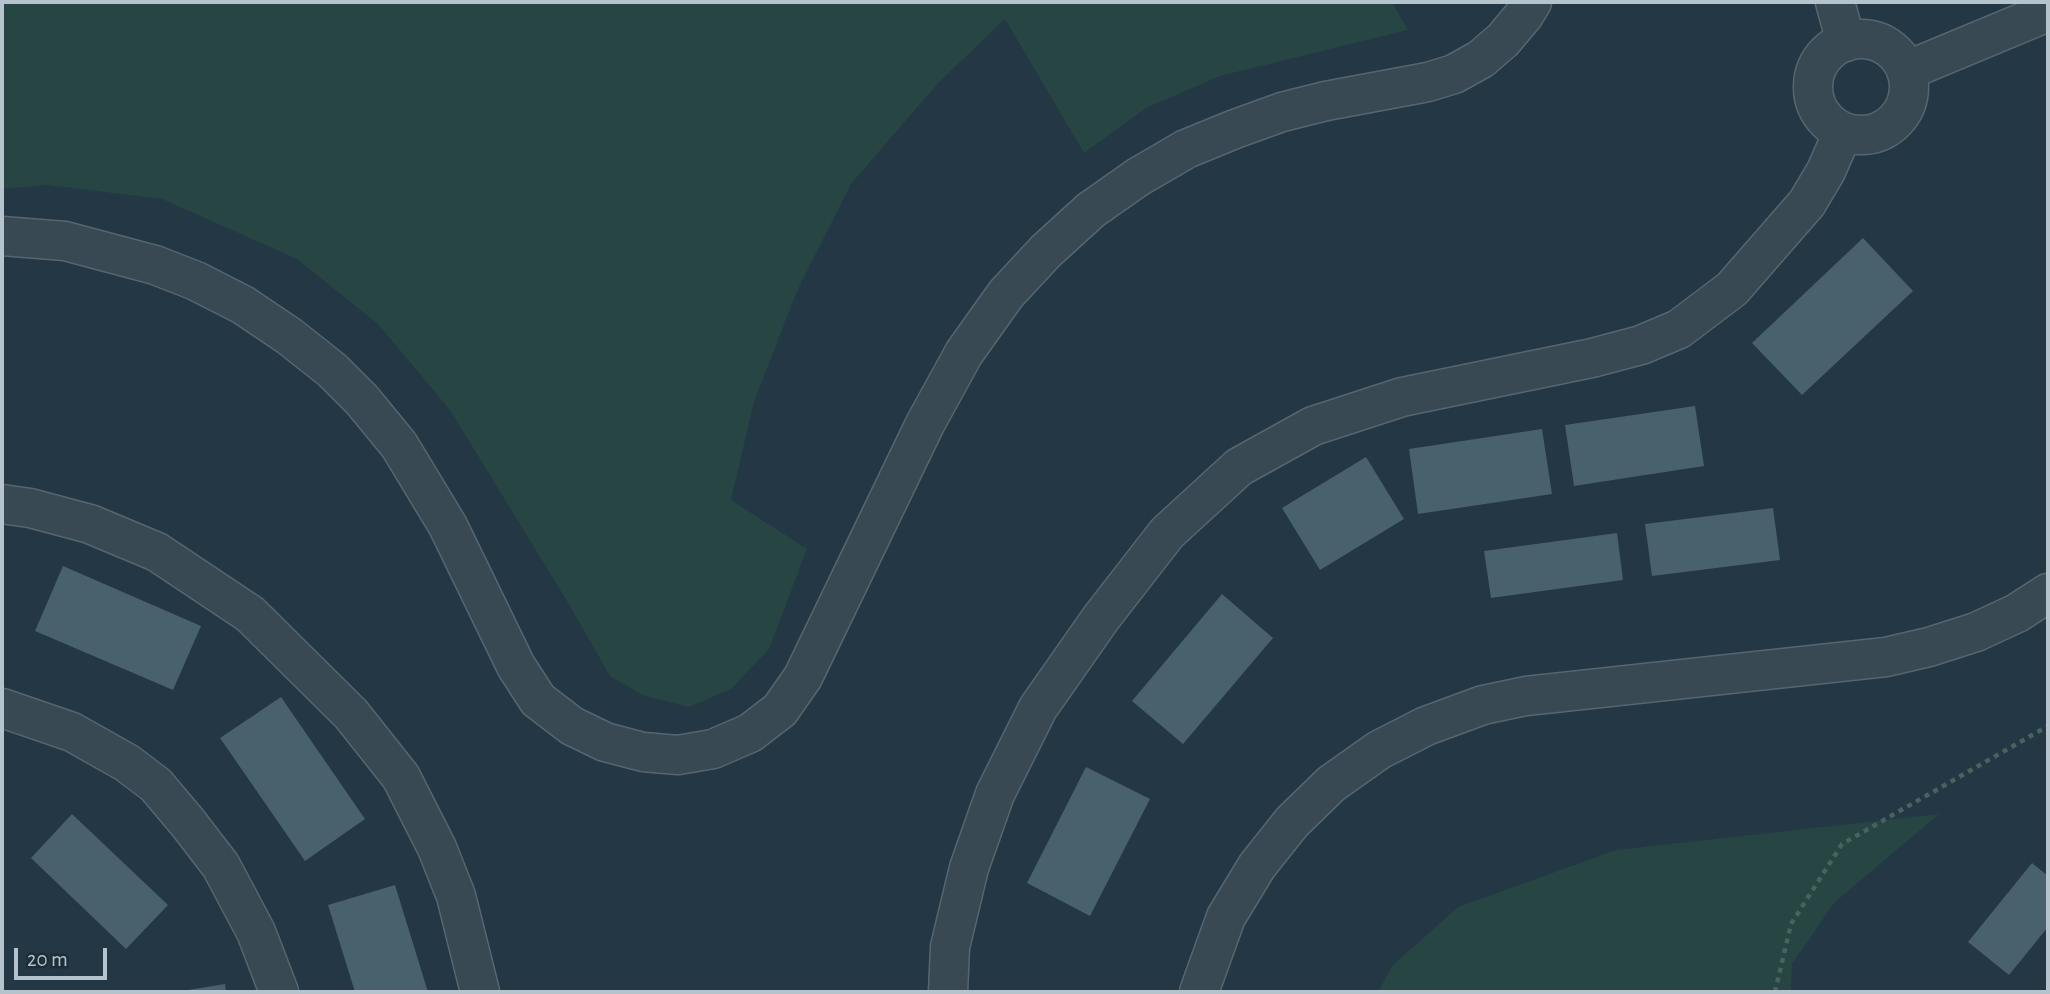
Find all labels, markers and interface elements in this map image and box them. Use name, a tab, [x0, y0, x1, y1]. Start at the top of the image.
scale bar	[18, 934, 110, 978]
text: 20 m	[27, 949, 68, 970]

